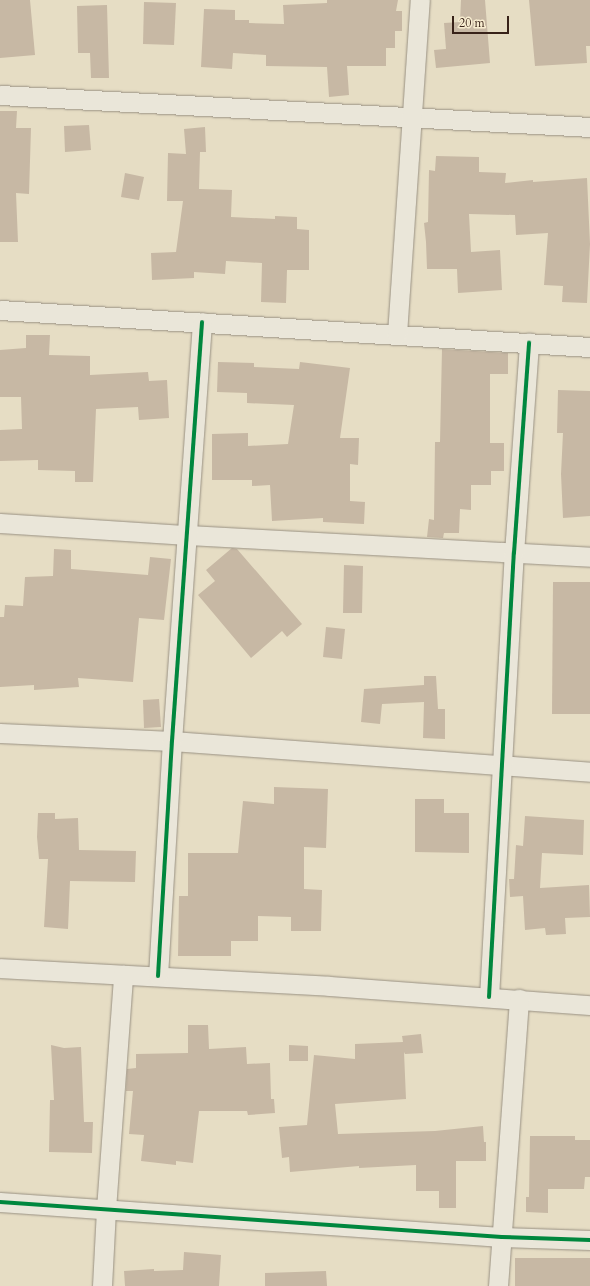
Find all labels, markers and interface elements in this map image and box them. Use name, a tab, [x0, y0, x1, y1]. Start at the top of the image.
scale bar	[454, 8, 511, 34]
text: 20 m	[459, 15, 485, 31]

